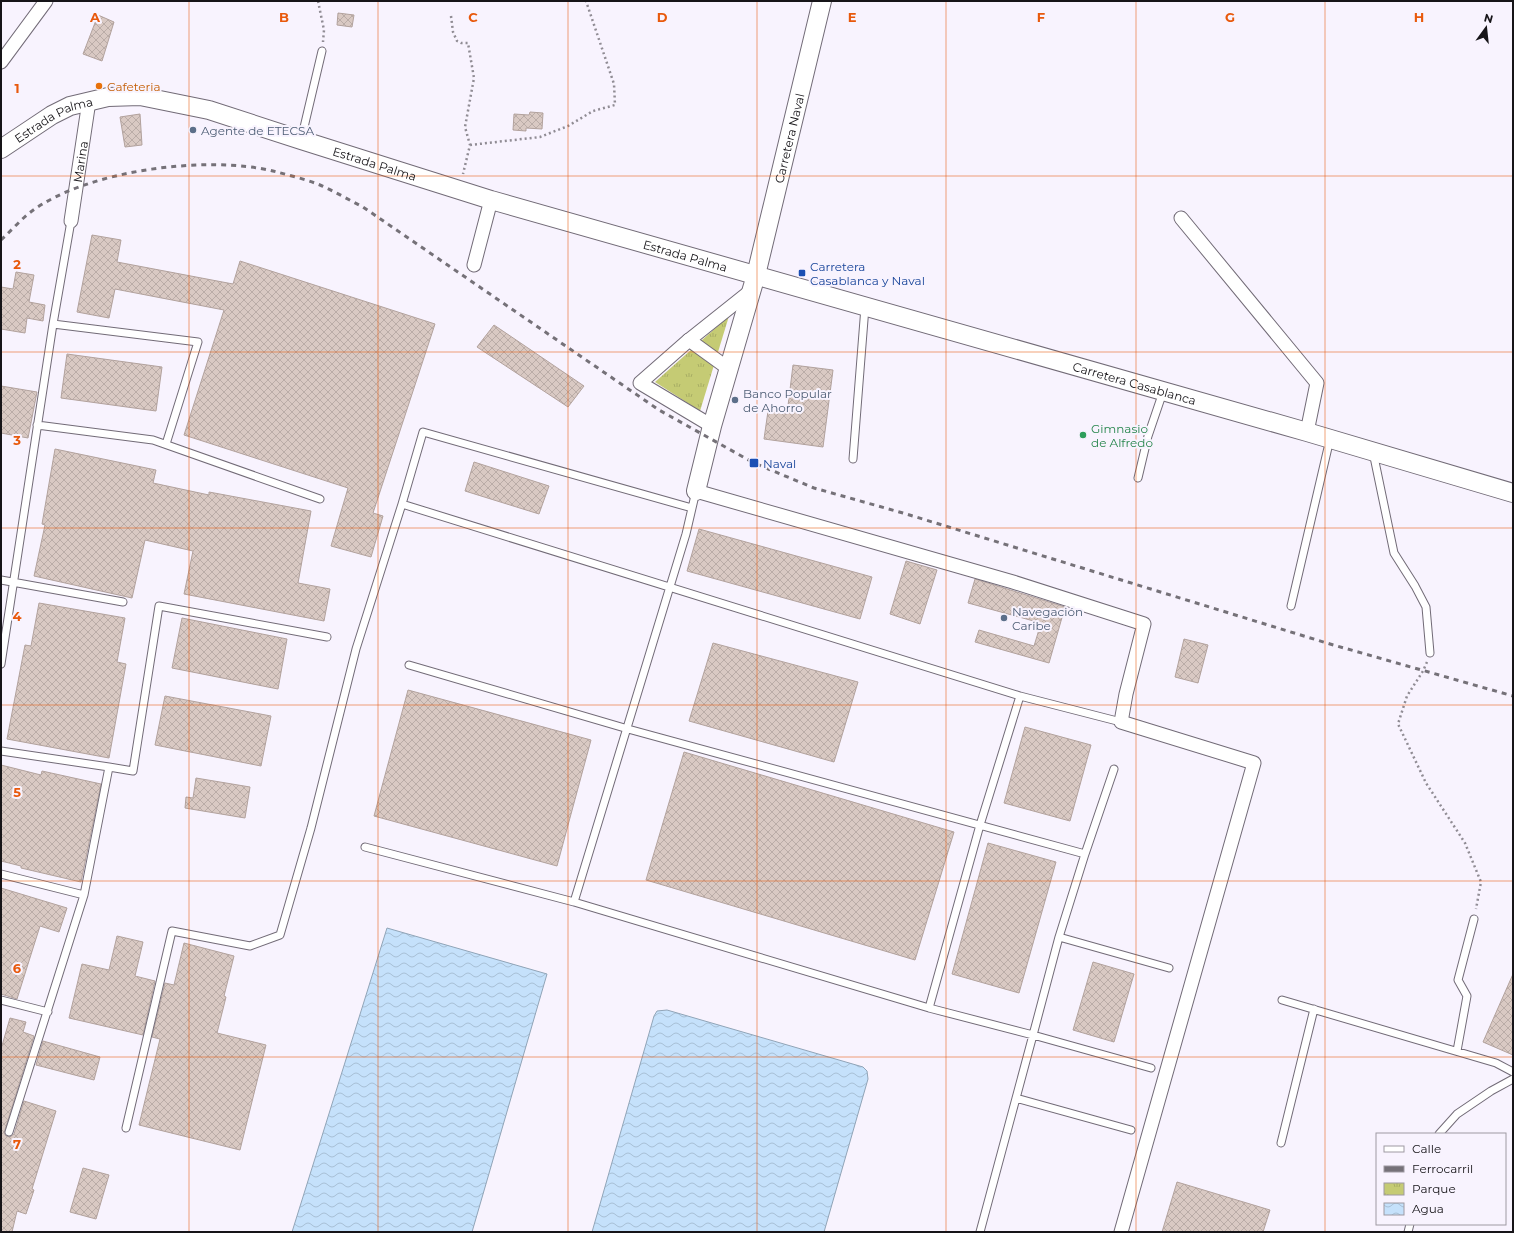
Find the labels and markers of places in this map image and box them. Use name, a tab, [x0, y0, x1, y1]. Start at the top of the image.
place label: Cafeteria	[107, 79, 161, 94]
marker: Cafeteria	[94, 81, 104, 91]
place label: Agente de ETECSA	[201, 123, 314, 138]
marker: Agente de ETECSA	[188, 125, 198, 135]
place label: Carretera Casablanca y Naval	[810, 259, 925, 288]
marker: Carretera Casablanca y Naval	[797, 268, 807, 278]
place label: Banco Popular de Ahorro	[743, 386, 832, 415]
marker: Banco Popular de Ahorro	[730, 395, 740, 405]
place label: Gimnasio de Alfredo	[1091, 421, 1153, 450]
marker: Gimnasio de Alfredo	[1078, 430, 1088, 440]
place label: Naval	[763, 456, 796, 471]
marker: Naval	[748, 457, 760, 469]
place label: Navegación Caribe	[1012, 604, 1083, 633]
marker: Navegación Caribe	[999, 613, 1009, 623]

